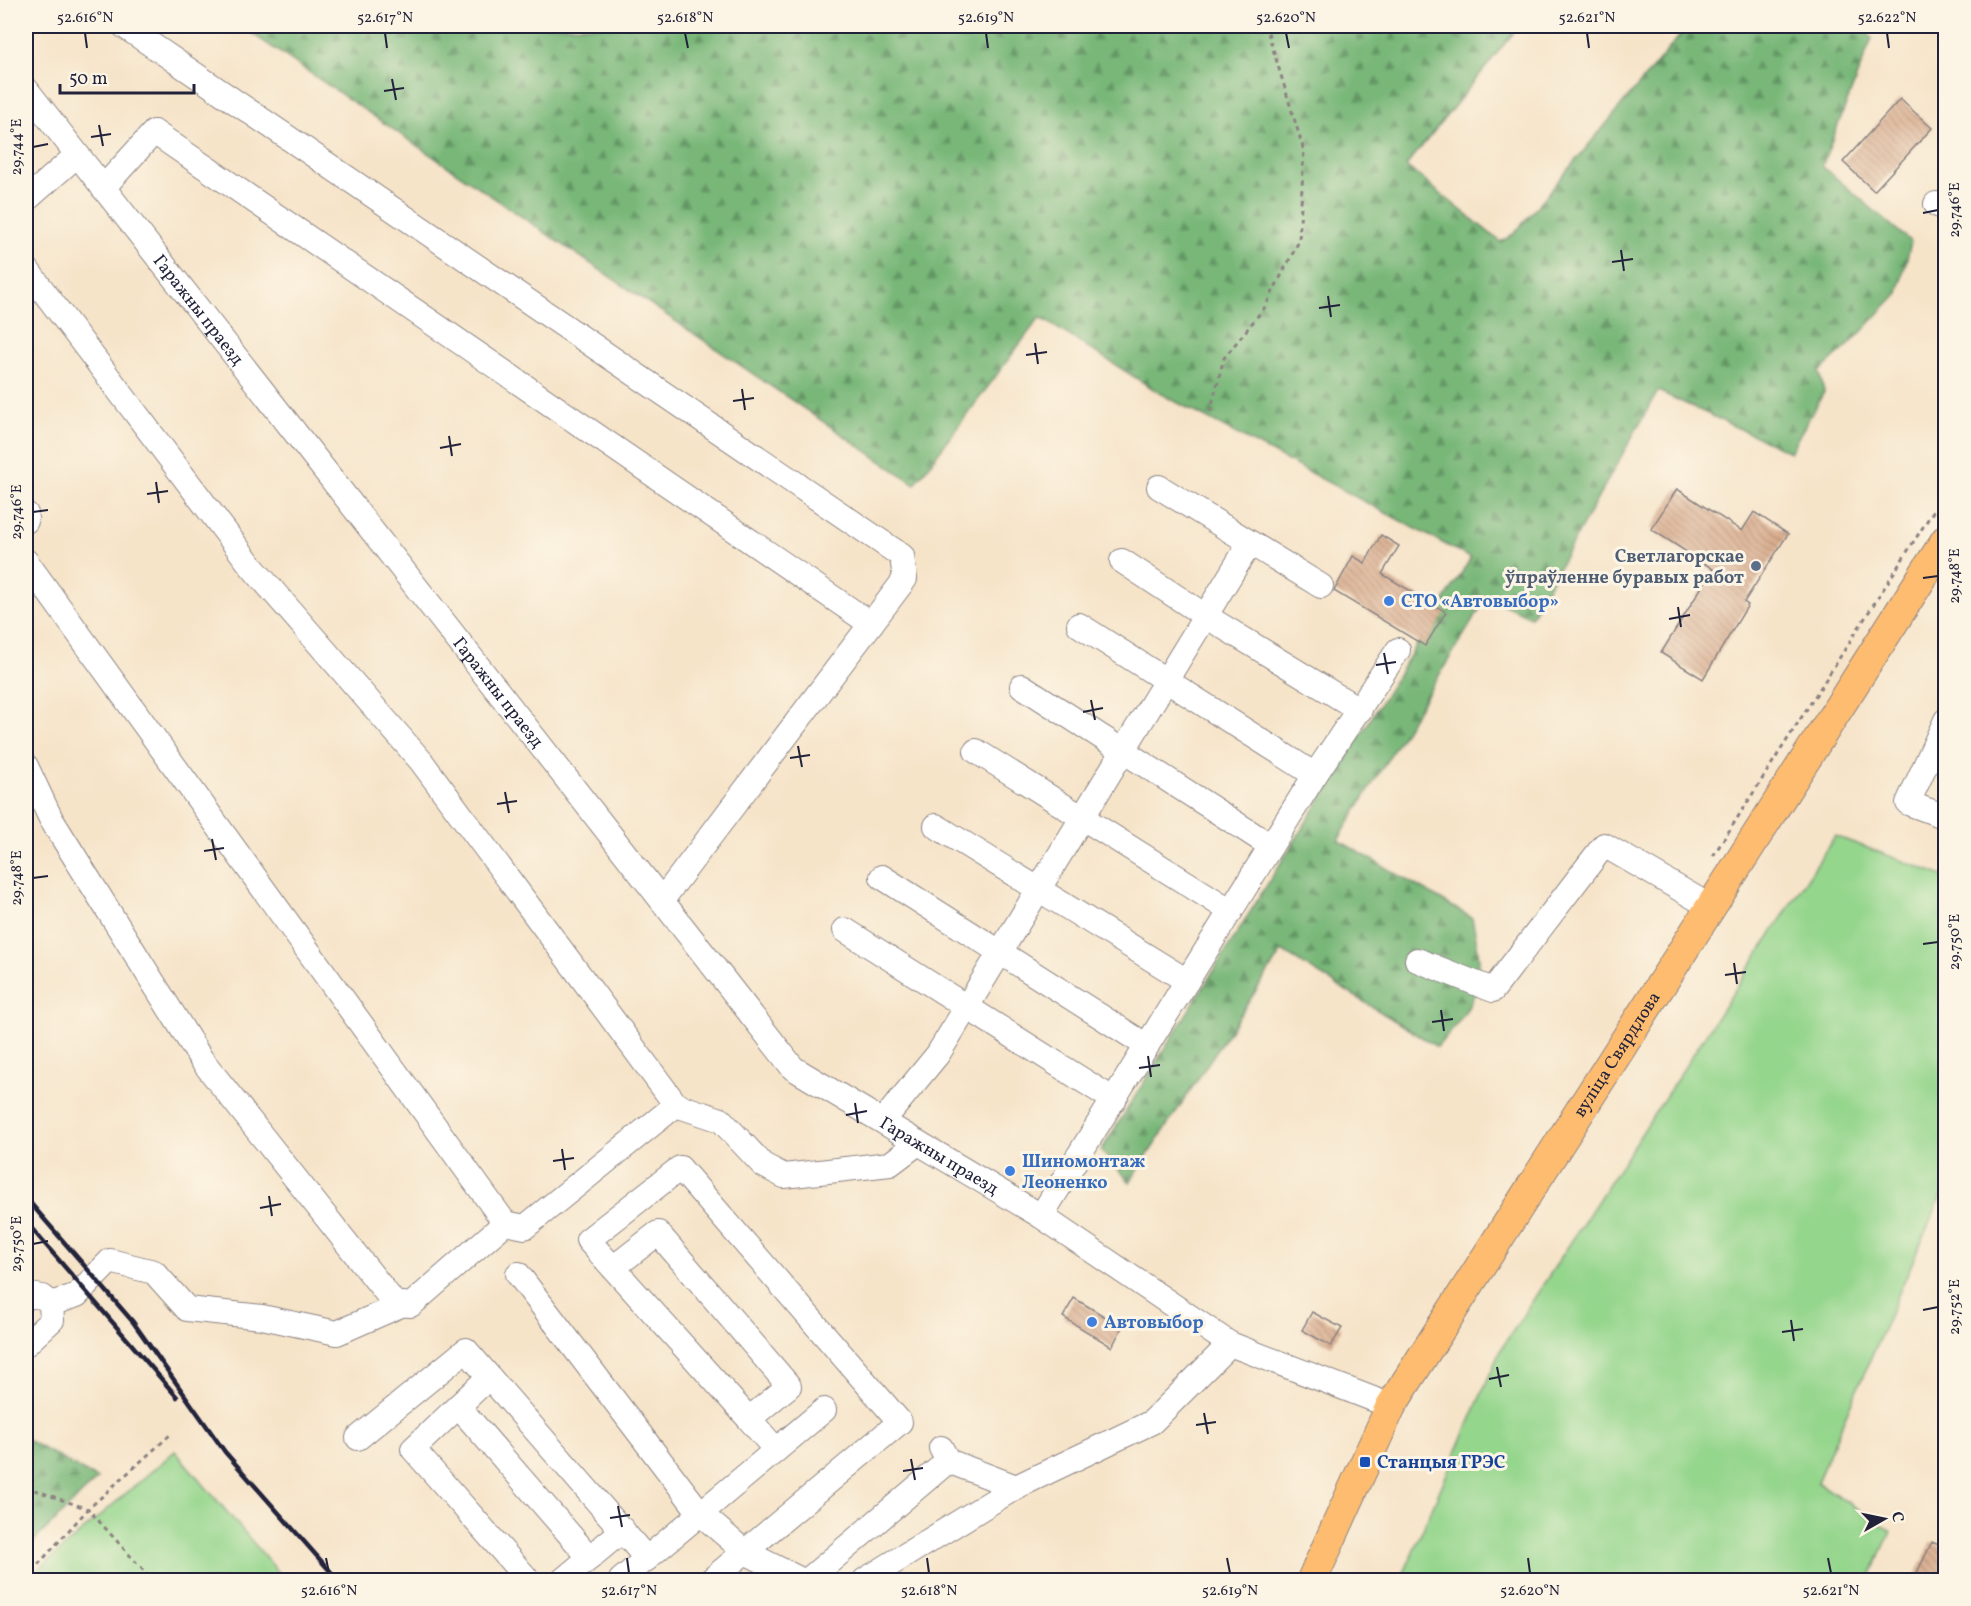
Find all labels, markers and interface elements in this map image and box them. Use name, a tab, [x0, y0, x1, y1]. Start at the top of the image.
text: 52.616°N	[57, 8, 113, 29]
text: 52.617°N	[357, 8, 413, 29]
text: 52.618°N	[657, 8, 713, 29]
text: 52.619°N	[958, 8, 1014, 29]
text: 52.620°N	[1256, 8, 1316, 29]
text: 52.621°N	[1558, 8, 1616, 29]
text: 52.622°N	[1858, 8, 1916, 29]
scale bar	[60, 57, 194, 95]
text: 50 m	[69, 67, 108, 92]
text: 29.744°E	[7, 119, 28, 175]
text: 29.746°E	[1945, 182, 1966, 238]
street label: Гаражны праезд	[146, 250, 249, 371]
text: 29.746°E	[7, 484, 28, 540]
place label: Светлагорскае ўпраўленне буравых работ	[1505, 545, 1744, 591]
text: 29.748°E	[1945, 548, 1966, 604]
marker: Светлагорскае ўпраўленне буравых работ	[1749, 559, 1763, 573]
place label: СТО «Автовыбор»	[1401, 590, 1559, 615]
marker: СТО «Автовыбор»	[1382, 594, 1396, 608]
street label: Гаражны праезд	[446, 632, 549, 754]
text: 29.748°E	[7, 850, 28, 906]
text: 29.750°E	[1945, 914, 1966, 970]
street label: вуліца Свярдлова	[1568, 987, 1667, 1123]
street label: Гаражны праезд	[874, 1111, 1003, 1202]
place label: Шиномонтаж Леоненко	[1022, 1150, 1145, 1196]
marker: Шиномонтаж Леоненко	[1003, 1164, 1017, 1178]
text: 29.750°E	[7, 1216, 28, 1272]
text: 29.752°E	[1945, 1279, 1966, 1335]
place label: Автовыбор	[1104, 1311, 1204, 1336]
marker: Автовыбор	[1085, 1315, 1099, 1329]
place label: Станцыя ГРЭС	[1377, 1451, 1505, 1476]
marker: Станцыя ГРЭС	[1358, 1455, 1372, 1469]
north arrow	[1854, 1489, 1914, 1549]
text: С	[1885, 1510, 1909, 1524]
text: 52.616°N	[301, 1581, 357, 1602]
text: 52.617°N	[601, 1581, 657, 1602]
text: 52.618°N	[901, 1581, 957, 1602]
text: 52.619°N	[1202, 1581, 1258, 1602]
text: 52.620°N	[1500, 1581, 1560, 1602]
text: 52.621°N	[1802, 1581, 1860, 1602]

